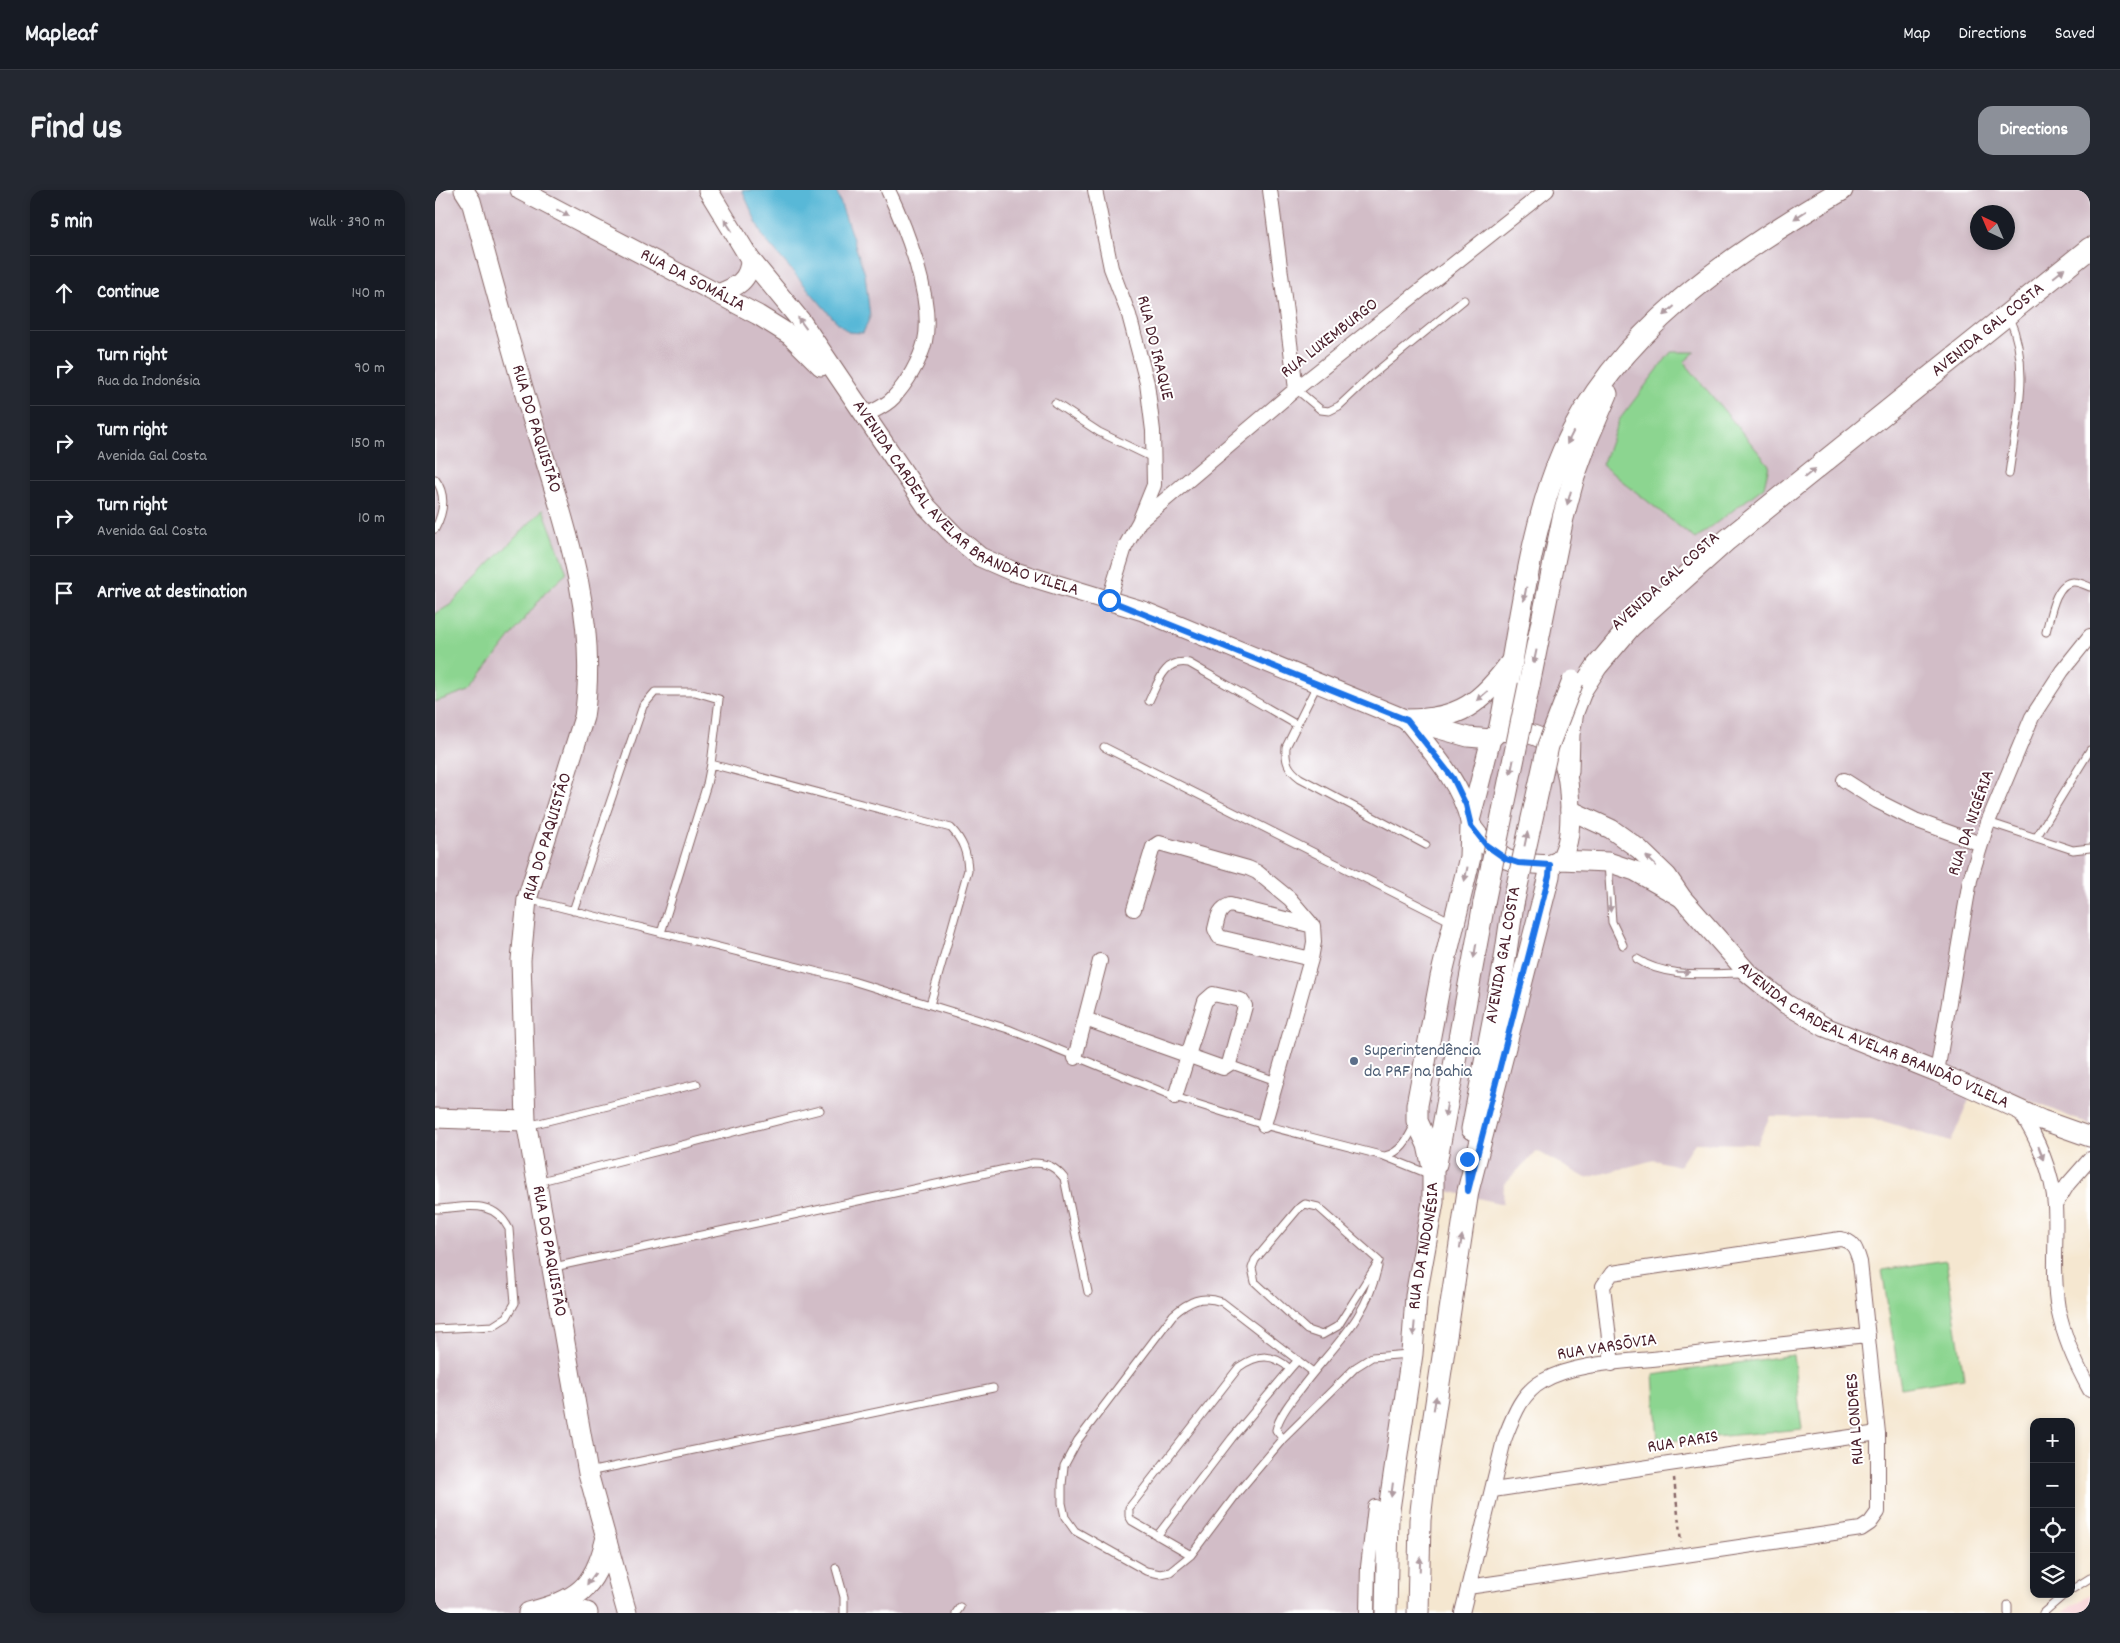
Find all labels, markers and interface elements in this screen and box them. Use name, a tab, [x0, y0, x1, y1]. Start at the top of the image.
text: Mapleaf	[25, 18, 97, 52]
text: Map	[1903, 22, 1930, 47]
text: Directions	[1958, 22, 2027, 47]
text: Saved	[2055, 22, 2095, 47]
text: Find us	[30, 105, 122, 155]
button: Directions	[1978, 106, 2090, 155]
north arrow	[1970, 205, 2015, 250]
text: 5 min	[50, 208, 93, 238]
one-way arrow	[556, 209, 570, 217]
one-way arrow	[1793, 210, 1807, 220]
text: Walk · 390 m	[309, 211, 385, 234]
one-way arrow	[723, 219, 733, 232]
street label: RUA DA SOMÁLIA	[636, 243, 750, 319]
one-way arrow	[2053, 267, 2066, 278]
street label: AVENIDA GAL COSTA	[1926, 277, 2050, 383]
icon: ahead	[50, 279, 78, 307]
text: Continue	[97, 280, 159, 307]
text: 140 m	[351, 282, 385, 305]
street label: RUA DO IRAQUE	[1129, 293, 1179, 403]
street label: RUA LUXEMBURGO	[1276, 293, 1384, 385]
one-way arrow	[1663, 305, 1675, 317]
one-way arrow	[797, 317, 808, 330]
text: Turn right	[97, 343, 168, 370]
icon: right	[50, 354, 78, 382]
text: 90 m	[354, 357, 385, 380]
street label: RUA DO PAQUISTÃO	[505, 362, 567, 496]
text: Rua da Indonésia	[97, 370, 200, 393]
street label: AVENIDA CARDEAL AVELAR BRANDÃO VILELA	[846, 395, 1082, 603]
text: Turn right	[97, 418, 168, 445]
icon: right	[50, 429, 78, 457]
one-way arrow	[1566, 431, 1574, 445]
text: 150 m	[351, 432, 385, 455]
text: Avenida Gal Costa	[97, 445, 207, 468]
one-way arrow	[1803, 468, 1816, 479]
one-way arrow	[1564, 490, 1572, 505]
text: Turn right	[97, 493, 168, 520]
icon: right	[50, 504, 78, 532]
text: 10 m	[358, 507, 385, 530]
text: Avenida Gal Costa	[97, 520, 207, 543]
street label: AVENIDA GAL COSTA	[1606, 526, 1726, 638]
icon: arrive	[50, 579, 78, 607]
text: Arrive at destination	[97, 580, 247, 607]
one-way arrow	[1521, 586, 1529, 602]
route start	[1098, 589, 1121, 612]
one-way arrow	[1530, 649, 1538, 665]
one-way arrow	[1477, 690, 1489, 702]
one-way arrow	[1508, 759, 1516, 774]
street label: RUA DA NIGÉRIA	[1942, 767, 2002, 879]
street label: RUA DO PAQUISTÃO	[517, 770, 579, 904]
one-way arrow	[1522, 831, 1530, 846]
one-way arrow	[1645, 855, 1657, 867]
one-way arrow	[1462, 867, 1470, 882]
street label: AVENIDA GAL COSTA	[1480, 884, 1528, 1026]
one-way arrow	[1606, 897, 1614, 913]
one-way arrow	[1471, 943, 1479, 959]
street label: AVENIDA CARDEAL AVELAR BRANDÃO VILELA	[1731, 957, 2013, 1116]
one-way arrow	[1675, 969, 1691, 977]
place label: Superintendência da PRF na Bahia	[1364, 1039, 1481, 1085]
marker: Superintendência da PRF na Bahia	[1348, 1055, 1360, 1067]
one-way arrow	[1441, 1103, 1449, 1119]
one-way arrow	[2038, 1146, 2045, 1161]
route end	[1456, 1148, 1479, 1171]
street label: RUA DA INDONÉSIA	[1403, 1182, 1446, 1310]
street label: RUA DO PAQUISTÃO	[525, 1184, 573, 1319]
one-way arrow	[1457, 1234, 1465, 1250]
one-way arrow	[1409, 1321, 1417, 1337]
street label: RUA VARSŌVIA	[1555, 1328, 1659, 1368]
street label: RUA LONDRES	[1840, 1372, 1872, 1466]
one-way arrow	[1431, 1394, 1439, 1410]
map controls	[2030, 1418, 2075, 1598]
button: +	[2030, 1418, 2075, 1463]
street label: RUA PARIS	[1646, 1425, 1720, 1461]
button: −	[2030, 1463, 2075, 1508]
one-way arrow	[1388, 1482, 1396, 1498]
button: locate	[2030, 1508, 2075, 1553]
button: layers	[2030, 1553, 2075, 1598]
one-way arrow	[1417, 1556, 1425, 1572]
one-way arrow	[586, 1572, 596, 1586]

